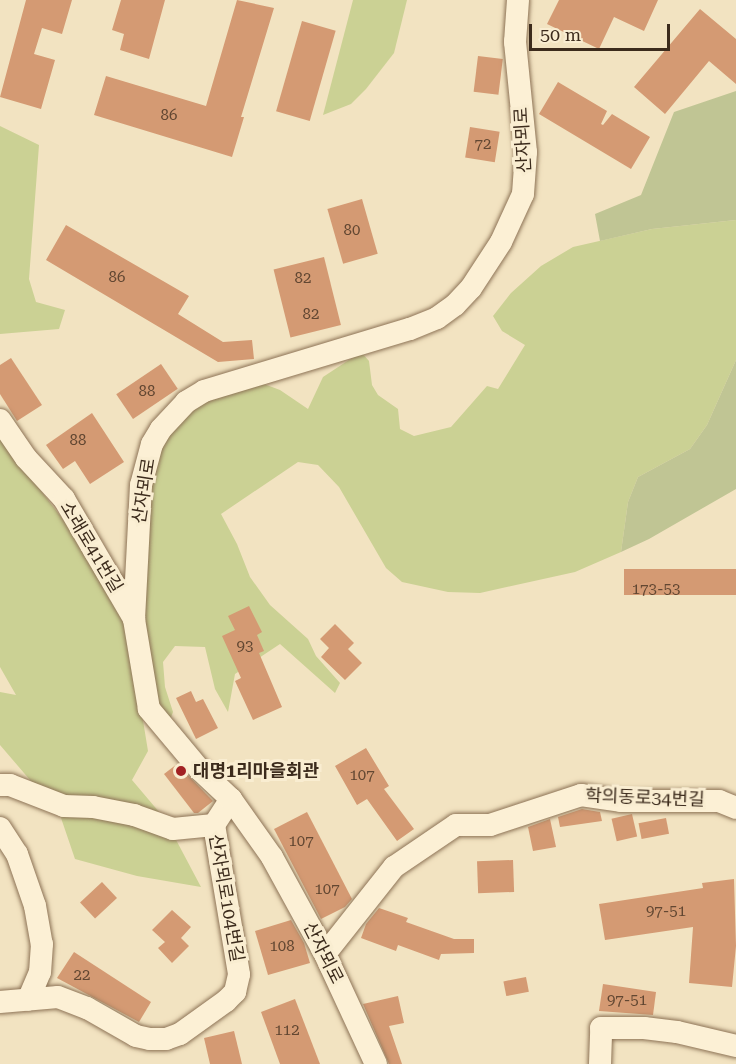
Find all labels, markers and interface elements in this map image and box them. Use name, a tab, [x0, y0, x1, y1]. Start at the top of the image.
scale bar	[532, 12, 673, 50]
text: 50 m	[540, 24, 581, 45]
street label: 산자뫼로	[510, 106, 536, 174]
house number: 86	[161, 107, 177, 125]
house number: 72	[475, 136, 491, 154]
house number: 80	[344, 222, 360, 240]
house number: 86	[109, 269, 125, 287]
house number: 82	[295, 270, 311, 288]
house number: 82	[303, 306, 319, 324]
house number: 88	[139, 383, 155, 401]
house number: 88	[70, 432, 86, 450]
street label: 산자뫼로	[128, 457, 160, 525]
street label: 소래로41번길	[55, 497, 127, 597]
house number: 173-53	[632, 581, 680, 599]
house number: 93	[237, 638, 253, 656]
place label: 대명1리마을회관	[193, 760, 319, 782]
marker: 대명1리마을회관	[174, 764, 188, 778]
house number: 107	[349, 767, 375, 785]
street label: 학의동로34번길	[585, 785, 705, 811]
street label: 산자뫼로104번길	[204, 832, 248, 964]
house number: 107	[288, 833, 314, 851]
house number: 107	[314, 881, 340, 899]
house number: 97-51	[646, 903, 686, 921]
street label: 산자뫼로	[298, 919, 348, 987]
house number: 108	[269, 938, 295, 956]
house number: 22	[74, 967, 90, 985]
house number: 97-51	[607, 992, 647, 1010]
house number: 112	[274, 1022, 300, 1040]

